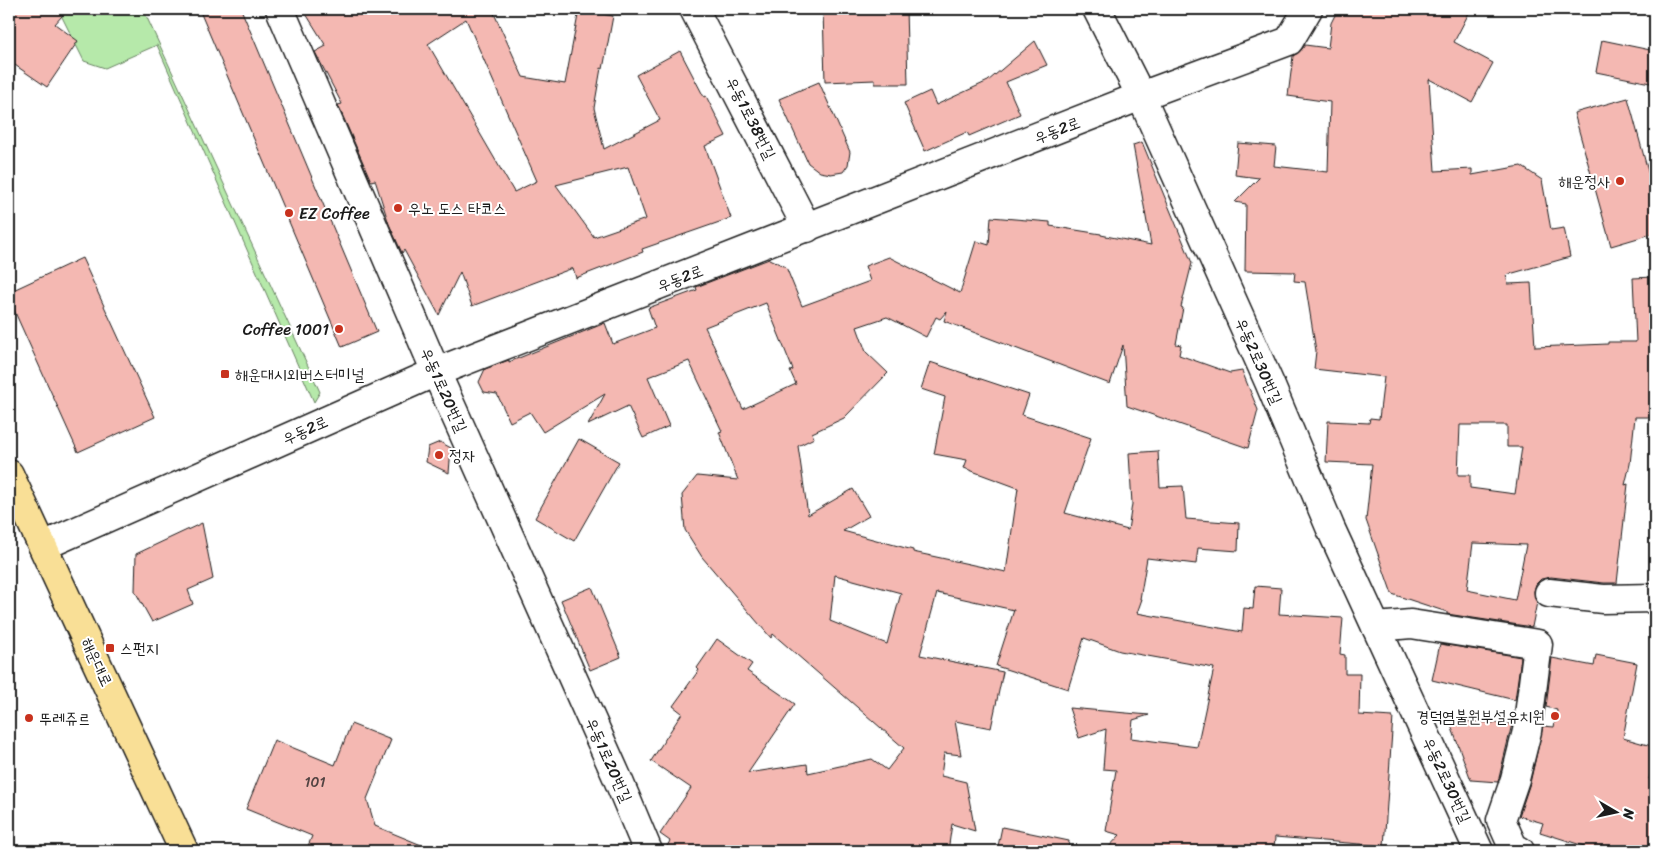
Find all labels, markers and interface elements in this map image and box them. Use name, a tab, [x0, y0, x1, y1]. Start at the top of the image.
street label: 우동1로38번길	[718, 71, 784, 165]
street label: 우동2로	[1029, 108, 1085, 152]
place label: 해운정사	[1559, 167, 1610, 196]
marker: 해운정사	[1614, 175, 1626, 187]
place label: 우노 도스 타코스	[408, 194, 506, 223]
place label: EZ Coffee	[299, 199, 370, 228]
marker: 우노 도스 타코스	[392, 202, 404, 214]
marker: EZ Coffee	[283, 207, 295, 219]
street label: 우동2로	[652, 256, 708, 300]
street label: 우동2로30번길	[1227, 313, 1291, 409]
place label: Coffee 1001	[243, 315, 329, 344]
marker: Coffee 1001	[333, 323, 345, 335]
street label: 우동1로20번길	[412, 343, 476, 437]
place label: 해운대시외버스터미널	[235, 360, 364, 389]
marker: 해운대시외버스터미널	[219, 368, 231, 380]
street label: 우동2로	[277, 407, 333, 453]
place label: 정자	[449, 441, 475, 470]
marker: 정자	[433, 449, 445, 461]
street label: 해운대로	[73, 633, 121, 691]
place label: 스펀지	[120, 634, 159, 663]
marker: 스펀지	[104, 642, 116, 654]
place label: 경덕염불원부설유치원	[1416, 702, 1545, 731]
place label: 뚜레쥬르	[39, 704, 91, 733]
marker: 경덕염불원부설유치원	[1549, 710, 1561, 722]
marker: 뚜레쥬르	[23, 712, 35, 724]
street label: 우동1로20번길	[577, 713, 641, 807]
street label: 우동2로30번길	[1414, 732, 1480, 828]
house number: 101	[305, 770, 325, 795]
north arrow	[1592, 788, 1642, 838]
text: N	[1615, 806, 1642, 821]

